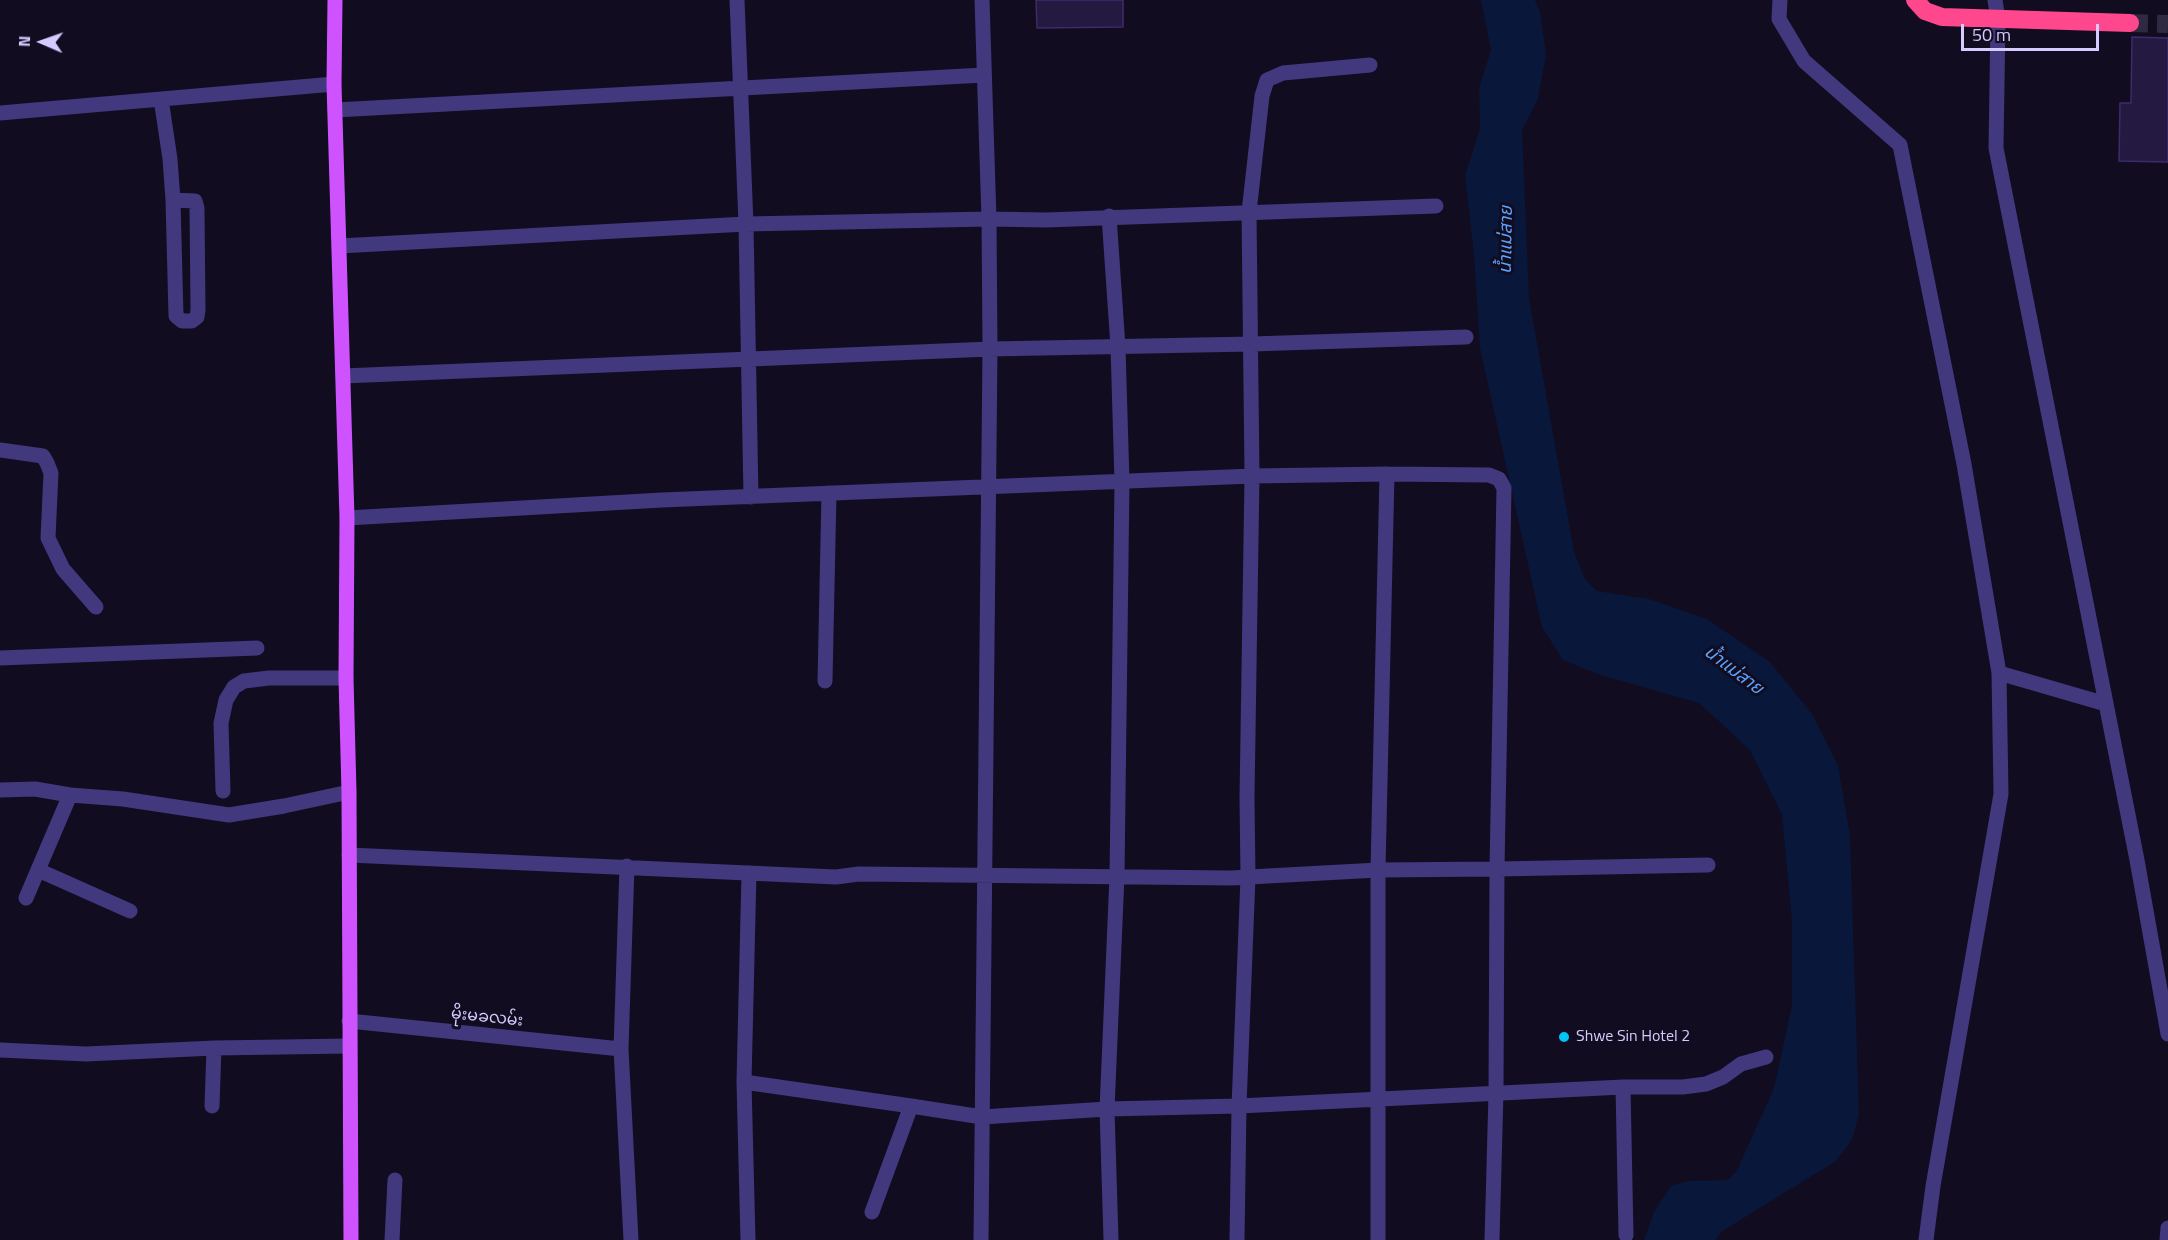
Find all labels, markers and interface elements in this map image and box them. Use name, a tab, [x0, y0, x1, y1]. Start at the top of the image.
north arrow	[12, 12, 72, 72]
scale bar	[1964, 12, 2102, 50]
text: 50 m	[1972, 21, 2011, 48]
text: N	[12, 35, 36, 47]
water label: น้ำแม่สาย	[1496, 206, 1518, 274]
water label: น้ำแม่สาย	[1699, 642, 1767, 700]
street label: မိုးမခလမ်း	[450, 1005, 524, 1031]
place label: Shwe Sin Hotel 2	[1576, 1027, 1690, 1047]
marker: Shwe Sin Hotel 2	[1557, 1030, 1571, 1044]

